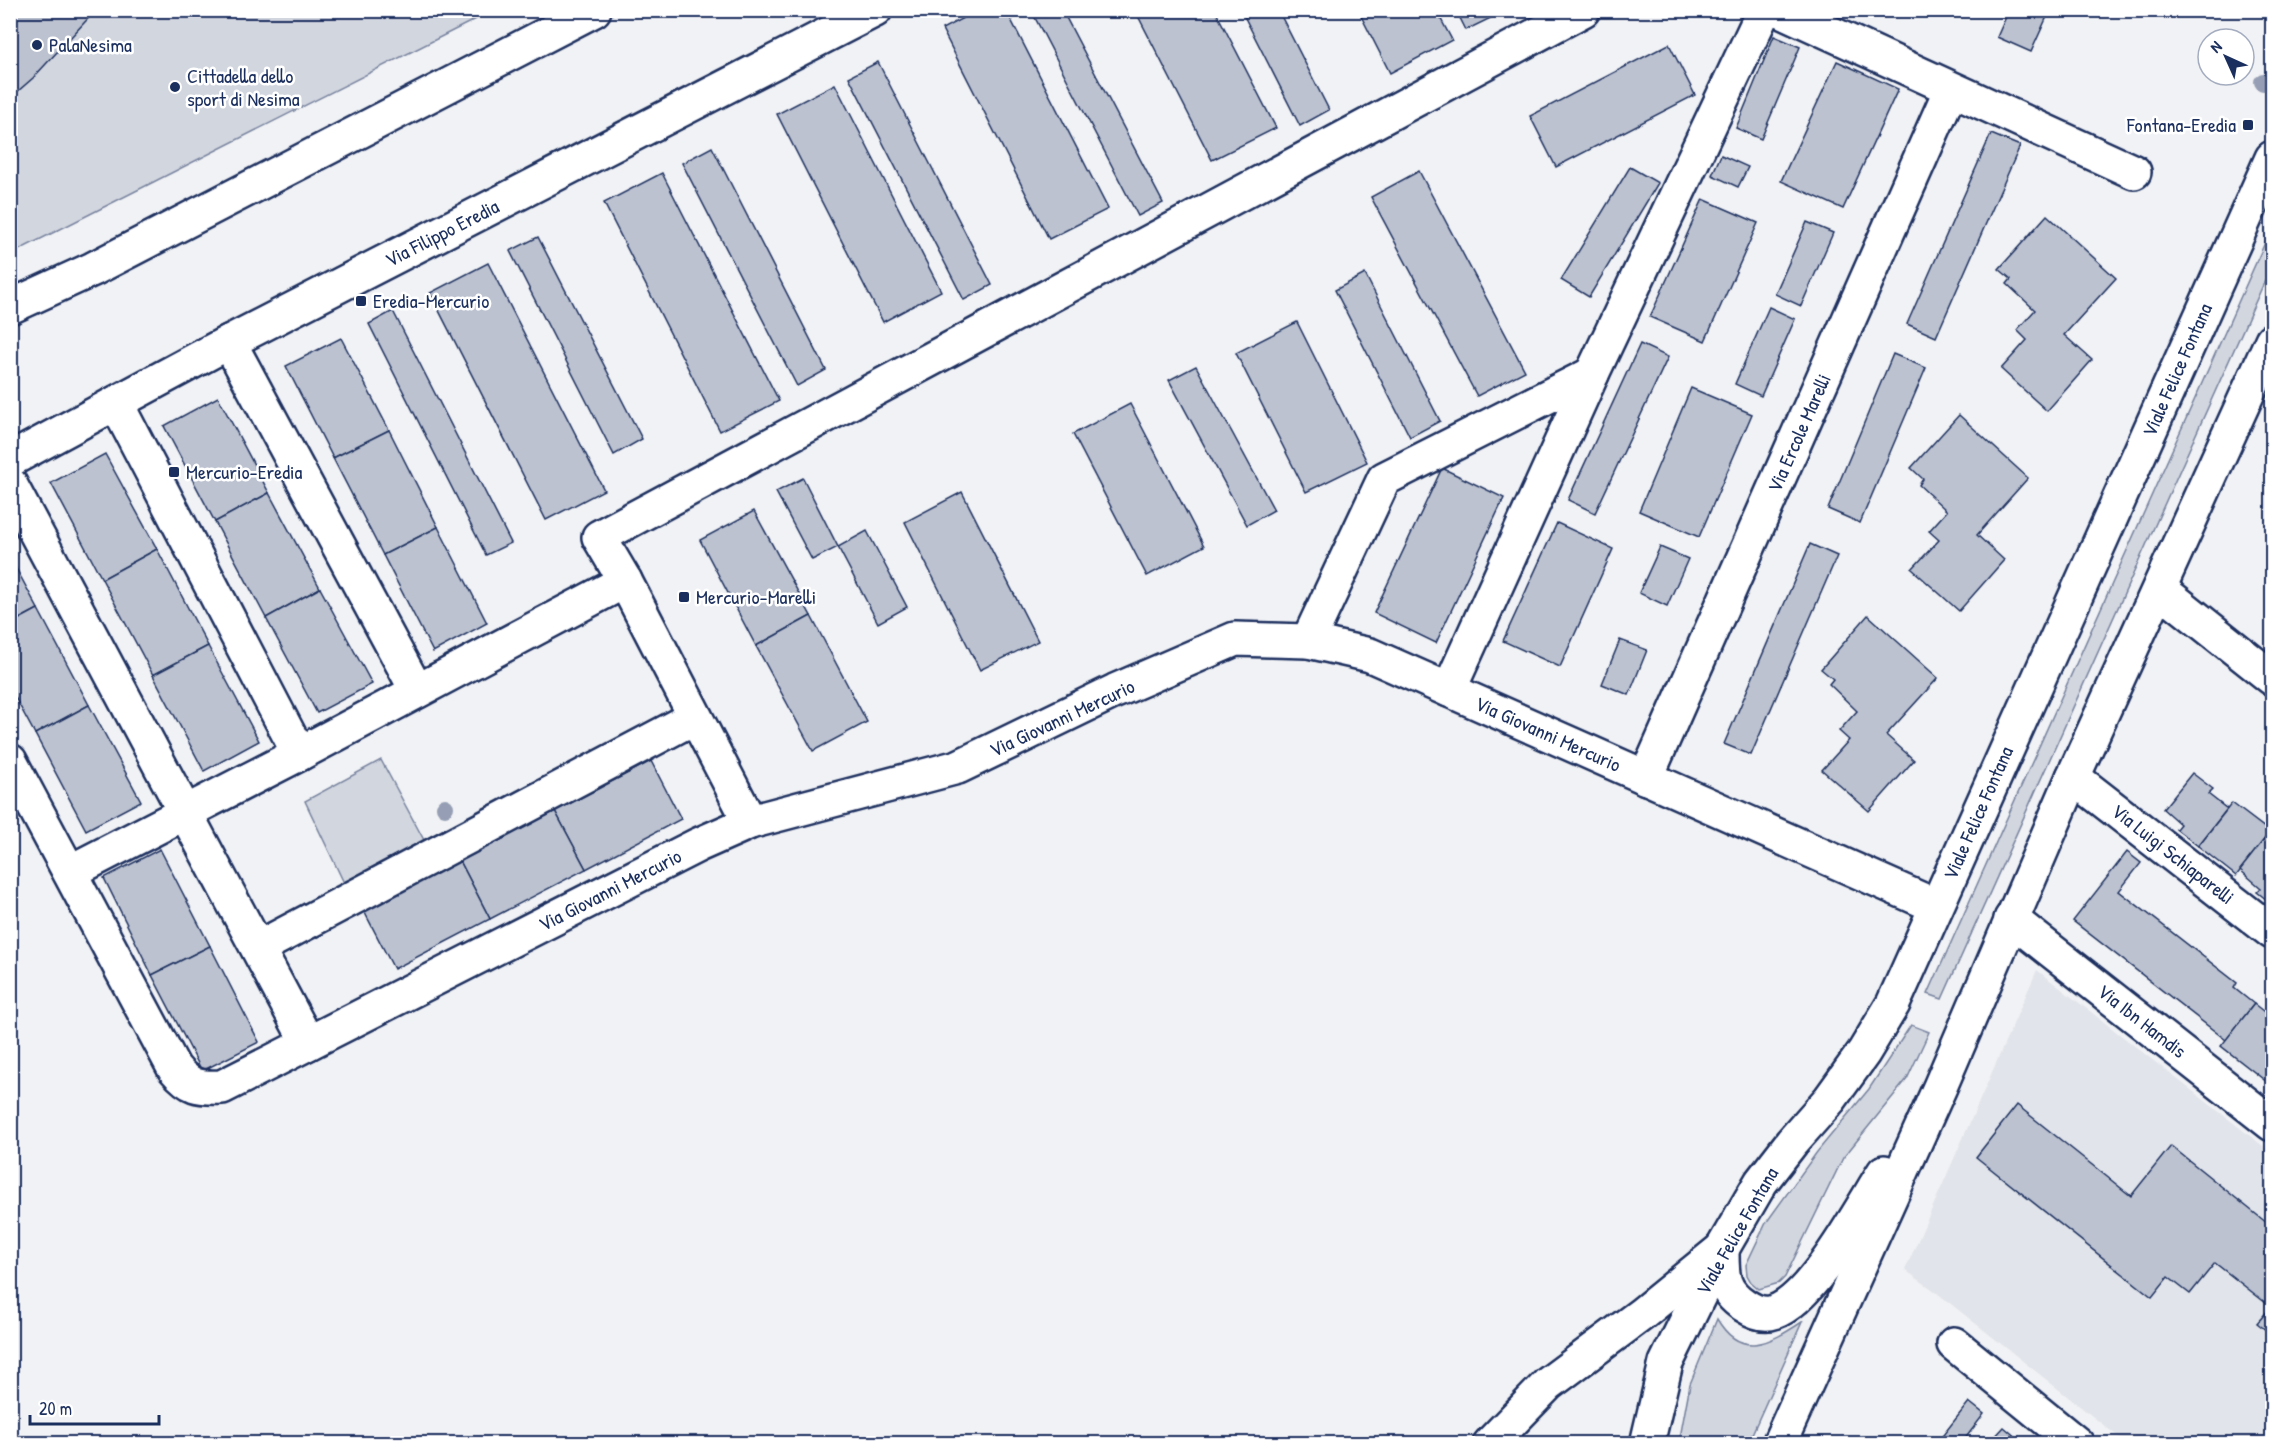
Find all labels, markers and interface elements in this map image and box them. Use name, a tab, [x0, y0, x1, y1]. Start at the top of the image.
north arrow	[2196, 27, 2256, 87]
place label: PalaNesima	[49, 31, 132, 58]
text: N	[2205, 35, 2227, 57]
marker: PalaNesima	[30, 38, 44, 52]
place label: Cittadella dello sport di Nesima	[187, 62, 300, 112]
marker: Cittadella dello sport di Nesima	[168, 80, 182, 94]
place label: Fontana-Eredia	[2126, 111, 2236, 138]
marker: Fontana-Eredia	[2241, 118, 2255, 132]
street label: Via Filippo Eredia	[380, 192, 503, 273]
place label: Eredia-Mercurio	[373, 287, 489, 314]
marker: Eredia-Mercurio	[354, 294, 368, 308]
street label: Viale Felice Fontana	[2135, 299, 2218, 441]
street label: Via Ercole Marelli	[1760, 369, 1837, 496]
place label: Mercurio-Eredia	[186, 458, 302, 485]
marker: Mercurio-Eredia	[167, 465, 181, 479]
place label: Mercurio-Marelli	[696, 583, 816, 610]
marker: Mercurio-Marelli	[677, 590, 691, 604]
street label: Via Giovanni Mercurio	[985, 672, 1139, 763]
street label: Via Giovanni Mercurio	[1471, 689, 1625, 778]
street label: Viale Felice Fontana	[1936, 742, 2019, 884]
street label: Via Luigi Schiaparelli	[2106, 797, 2240, 910]
street label: Via Giovanni Mercurio	[534, 842, 686, 937]
street label: Via Ibn Hamdis	[2092, 977, 2192, 1064]
street label: Viale Felice Fontana	[1689, 1162, 1784, 1300]
scale bar	[30, 1388, 159, 1426]
text: 20 m	[39, 1396, 72, 1421]

